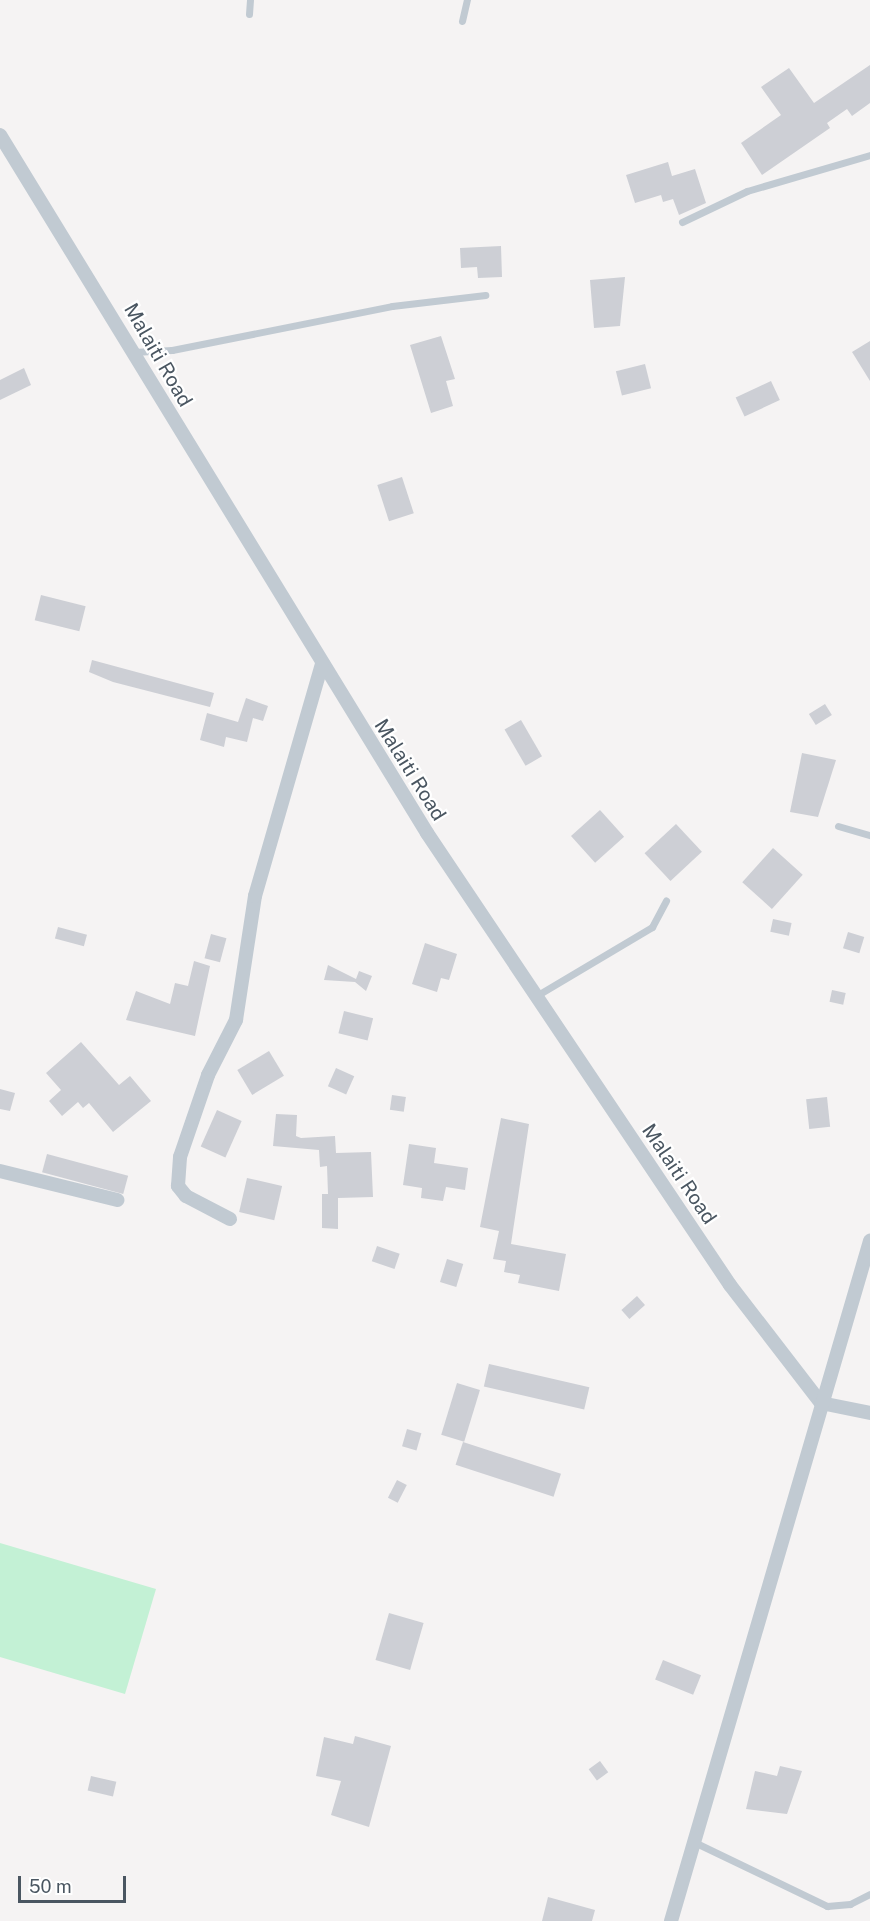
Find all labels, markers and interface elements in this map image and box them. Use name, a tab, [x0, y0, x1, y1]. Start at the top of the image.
street label: Malaiti Road	[119, 299, 197, 411]
street label: Malaiti Road	[369, 715, 451, 825]
street label: Malaiti Road	[637, 1119, 721, 1229]
scale bar	[21, 1864, 129, 1902]
text: 50 m	[29, 1876, 72, 1897]

